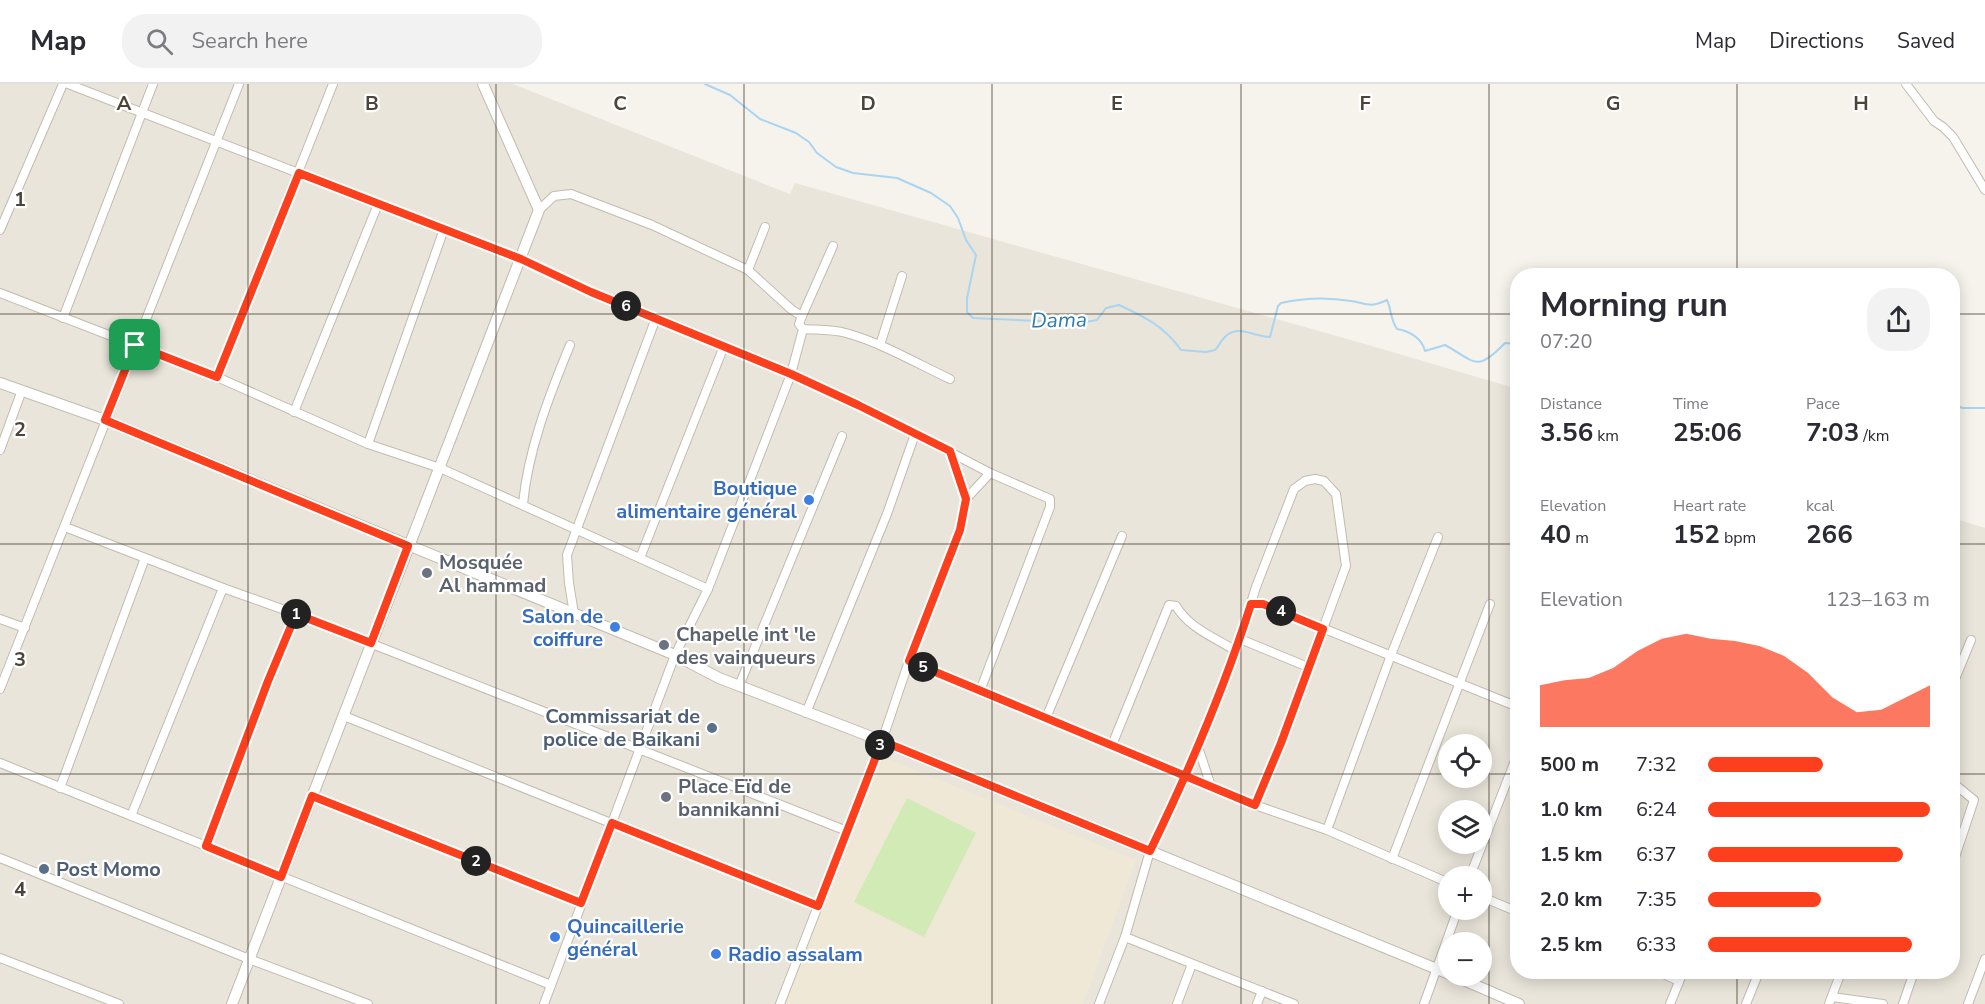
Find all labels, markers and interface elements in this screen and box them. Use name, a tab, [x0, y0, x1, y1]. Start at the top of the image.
search box	[122, 14, 542, 68]
text: Map	[30, 22, 86, 60]
icon: search	[143, 25, 176, 58]
text: Search here	[191, 26, 308, 56]
text: Map	[1695, 27, 1736, 55]
text: Directions	[1769, 27, 1864, 55]
text: Saved	[1897, 27, 1955, 55]
text: A	[117, 90, 132, 117]
text: B	[365, 90, 379, 117]
text: C	[613, 90, 627, 117]
text: D	[860, 90, 876, 117]
text: E	[1111, 90, 1123, 117]
text: F	[1359, 90, 1371, 117]
text: G	[1606, 90, 1620, 117]
text: H	[1853, 90, 1869, 117]
text: 1	[14, 186, 26, 213]
text: Morning run	[1540, 283, 1728, 328]
button: share	[1867, 288, 1930, 351]
pin: 6	[611, 291, 641, 321]
text: 6	[621, 295, 631, 317]
water label: Dama	[1031, 306, 1087, 334]
pin	[109, 319, 160, 370]
icon: arrive	[118, 328, 151, 361]
text: 07:20	[1540, 328, 1593, 355]
text: Distance	[1540, 393, 1602, 415]
text: Time	[1673, 393, 1709, 415]
text: Pace	[1806, 393, 1840, 415]
text: 3.56	[1540, 415, 1593, 450]
text: 25:06	[1673, 415, 1742, 450]
text: 7:03	[1806, 415, 1859, 450]
text: 2	[14, 416, 26, 443]
text: km	[1593, 425, 1619, 447]
text: /km	[1859, 425, 1890, 447]
place label: Boutique alimentaire général	[616, 475, 798, 525]
marker: Boutique alimentaire général	[802, 493, 816, 507]
text: Elevation	[1540, 495, 1606, 517]
text: Heart rate	[1673, 495, 1746, 517]
text: kcal	[1806, 495, 1834, 517]
text: 40	[1540, 517, 1571, 552]
text: 152	[1673, 517, 1720, 552]
text: 266	[1806, 517, 1853, 552]
text: m	[1571, 527, 1589, 549]
text: bpm	[1720, 527, 1756, 549]
place label: Mosquée Al hammad	[439, 549, 546, 599]
marker: Mosquée Al hammad	[420, 566, 434, 580]
text: Elevation	[1540, 586, 1623, 613]
text: 123–163 m	[1826, 586, 1930, 613]
pin: 4	[1266, 596, 1296, 626]
pin: 1	[281, 599, 311, 629]
text: 4	[1276, 600, 1286, 622]
text: 1	[291, 603, 301, 625]
place label: Salon de coiffure	[522, 603, 603, 653]
marker: Salon de coiffure	[608, 620, 622, 634]
place label: Chapelle int 'le des vainqueurs	[676, 621, 816, 671]
marker: Chapelle int 'le des vainqueurs	[657, 638, 671, 652]
text: 3	[14, 646, 26, 673]
pin: 5	[908, 652, 938, 682]
text: 5	[918, 656, 928, 678]
place label: Commissariat de police de Baikani	[543, 703, 700, 753]
marker: Commissariat de police de Baikani	[705, 721, 719, 735]
pin: 3	[865, 730, 895, 760]
text: 3	[875, 734, 885, 756]
map controls	[1438, 734, 1492, 986]
button: locate	[1438, 734, 1492, 788]
text: 500 m	[1540, 751, 1599, 778]
text: 7:32	[1636, 751, 1677, 778]
place label: Place Eïd de bannikanni	[678, 773, 791, 823]
marker: Place Eïd de bannikanni	[659, 790, 673, 804]
text: 1.0 km	[1540, 796, 1603, 823]
text: 6:24	[1636, 796, 1677, 823]
button: layers	[1438, 800, 1492, 854]
text: 1.5 km	[1540, 841, 1603, 868]
text: 6:37	[1636, 841, 1677, 868]
pin: 2	[461, 846, 491, 876]
text: 2	[471, 850, 481, 872]
place label: Post Momo	[56, 856, 161, 883]
marker: Post Momo	[37, 862, 51, 876]
button: +	[1438, 866, 1492, 920]
text: 4	[14, 876, 26, 903]
text: 2.0 km	[1540, 886, 1603, 913]
text: 7:35	[1636, 886, 1677, 913]
place label: Quincaillerie général	[567, 913, 684, 963]
marker: Quincaillerie général	[548, 930, 562, 944]
text: 2.5 km	[1540, 931, 1603, 958]
text: 6:33	[1636, 931, 1677, 958]
button: −	[1438, 932, 1492, 986]
place label: Radio assalam	[728, 941, 863, 968]
marker: Radio assalam	[709, 947, 723, 961]

